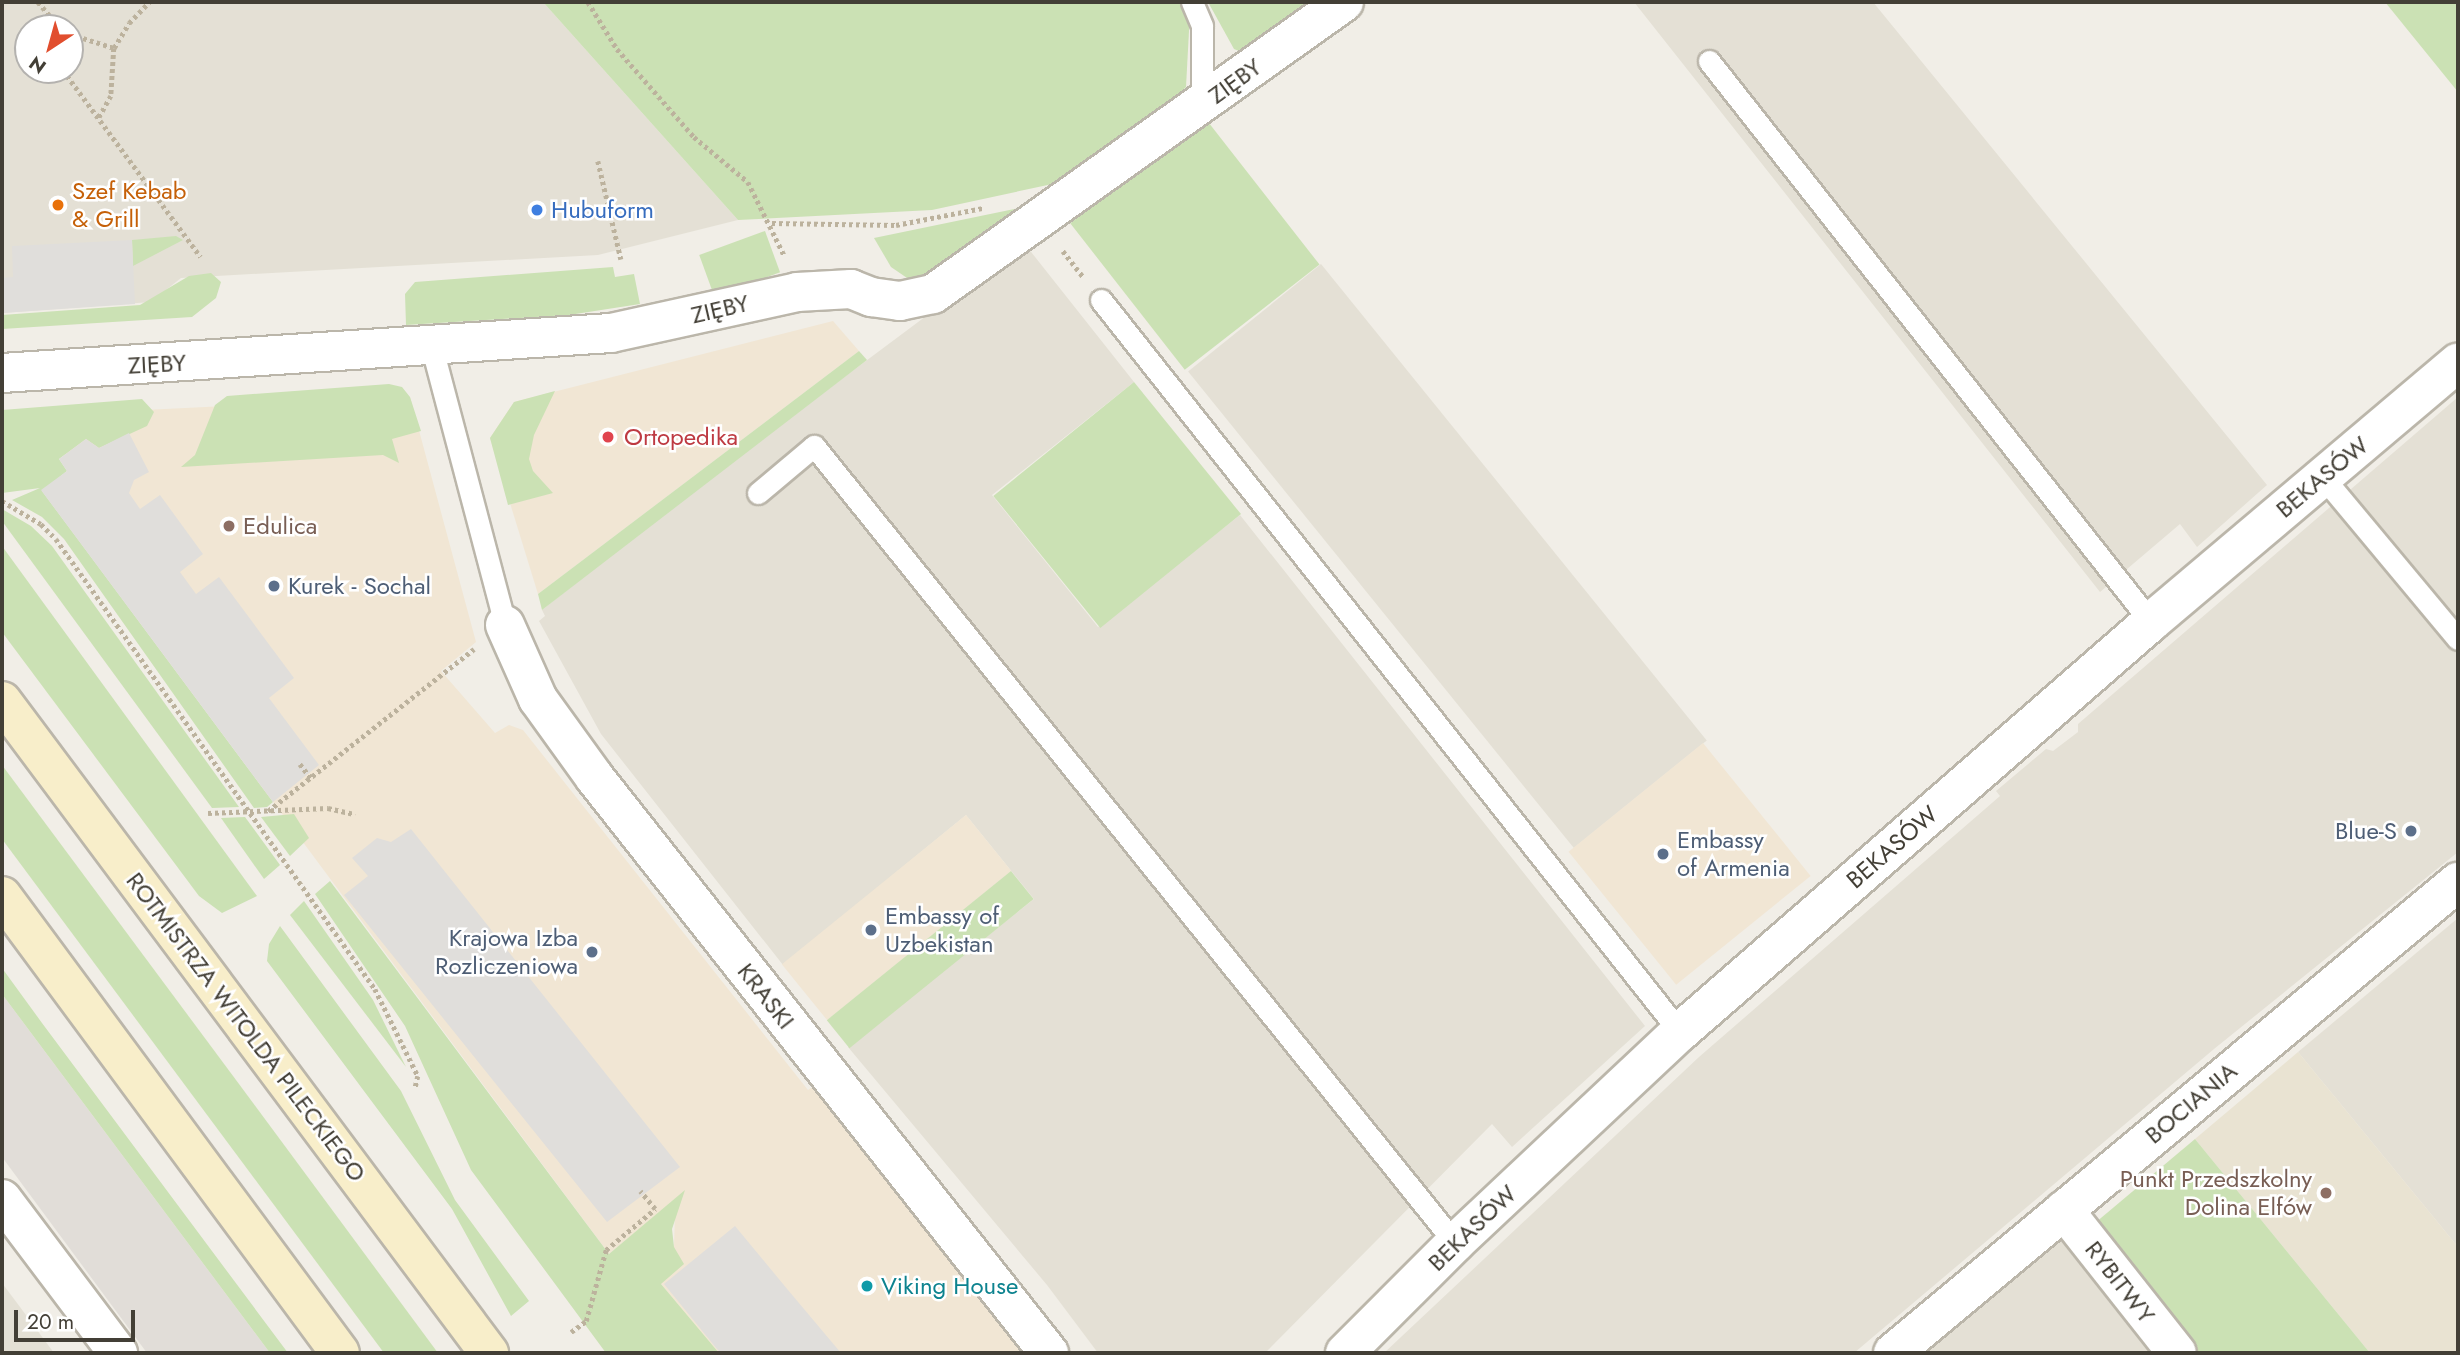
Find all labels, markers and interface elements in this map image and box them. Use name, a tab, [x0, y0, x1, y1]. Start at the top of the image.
north arrow	[14, 14, 84, 84]
text: N	[23, 49, 52, 80]
street label: ZIĘBY	[1203, 52, 1267, 110]
place label: Szef Kebab & Grill	[72, 177, 186, 233]
place label: Hubuform	[551, 196, 654, 224]
marker: Szef Kebab & Grill	[50, 197, 66, 213]
marker: Hubuform	[529, 202, 545, 218]
street label: ZIĘBY	[688, 288, 752, 330]
street label: ZIĘBY	[127, 348, 187, 380]
place label: Ortopedika	[624, 423, 738, 451]
marker: Ortopedika	[598, 427, 618, 447]
street label: BEKASÓW	[2270, 430, 2374, 524]
place label: Edulica	[243, 512, 317, 540]
marker: Edulica	[221, 518, 237, 534]
place label: Kurek - Sochal	[288, 572, 431, 600]
marker: Kurek - Sochal	[266, 578, 282, 594]
street label: BEKASÓW	[1841, 800, 1943, 894]
place label: Blue-S	[2335, 817, 2397, 845]
marker: Blue-S	[2403, 823, 2419, 839]
place label: Embassy of Armenia	[1677, 826, 1790, 882]
marker: Embassy of Armenia	[1655, 846, 1671, 862]
street label: ROTMISTRZA WITOLDA PILECKIEGO	[120, 867, 372, 1187]
place label: Embassy of Uzbekistan	[885, 902, 999, 958]
marker: Embassy of Uzbekistan	[863, 922, 879, 938]
place label: Krajowa Izba Rozliczeniowa	[435, 924, 578, 980]
marker: Krajowa Izba Rozliczeniowa	[584, 944, 600, 960]
street label: KRASKI	[731, 957, 801, 1035]
street label: BOCIANIA	[2139, 1056, 2243, 1150]
place label: Punkt Przedszkolny Dolina Elfów	[2120, 1165, 2312, 1221]
street label: BEKASÓW	[1422, 1179, 1522, 1277]
marker: Punkt Przedszkolny Dolina Elfów	[2318, 1185, 2334, 1201]
street label: RYBITWY	[2079, 1235, 2161, 1329]
place label: Viking House	[881, 1272, 1018, 1300]
marker: Viking House	[859, 1278, 875, 1294]
scale bar	[18, 1296, 138, 1340]
text: 20 m	[27, 1307, 74, 1337]

